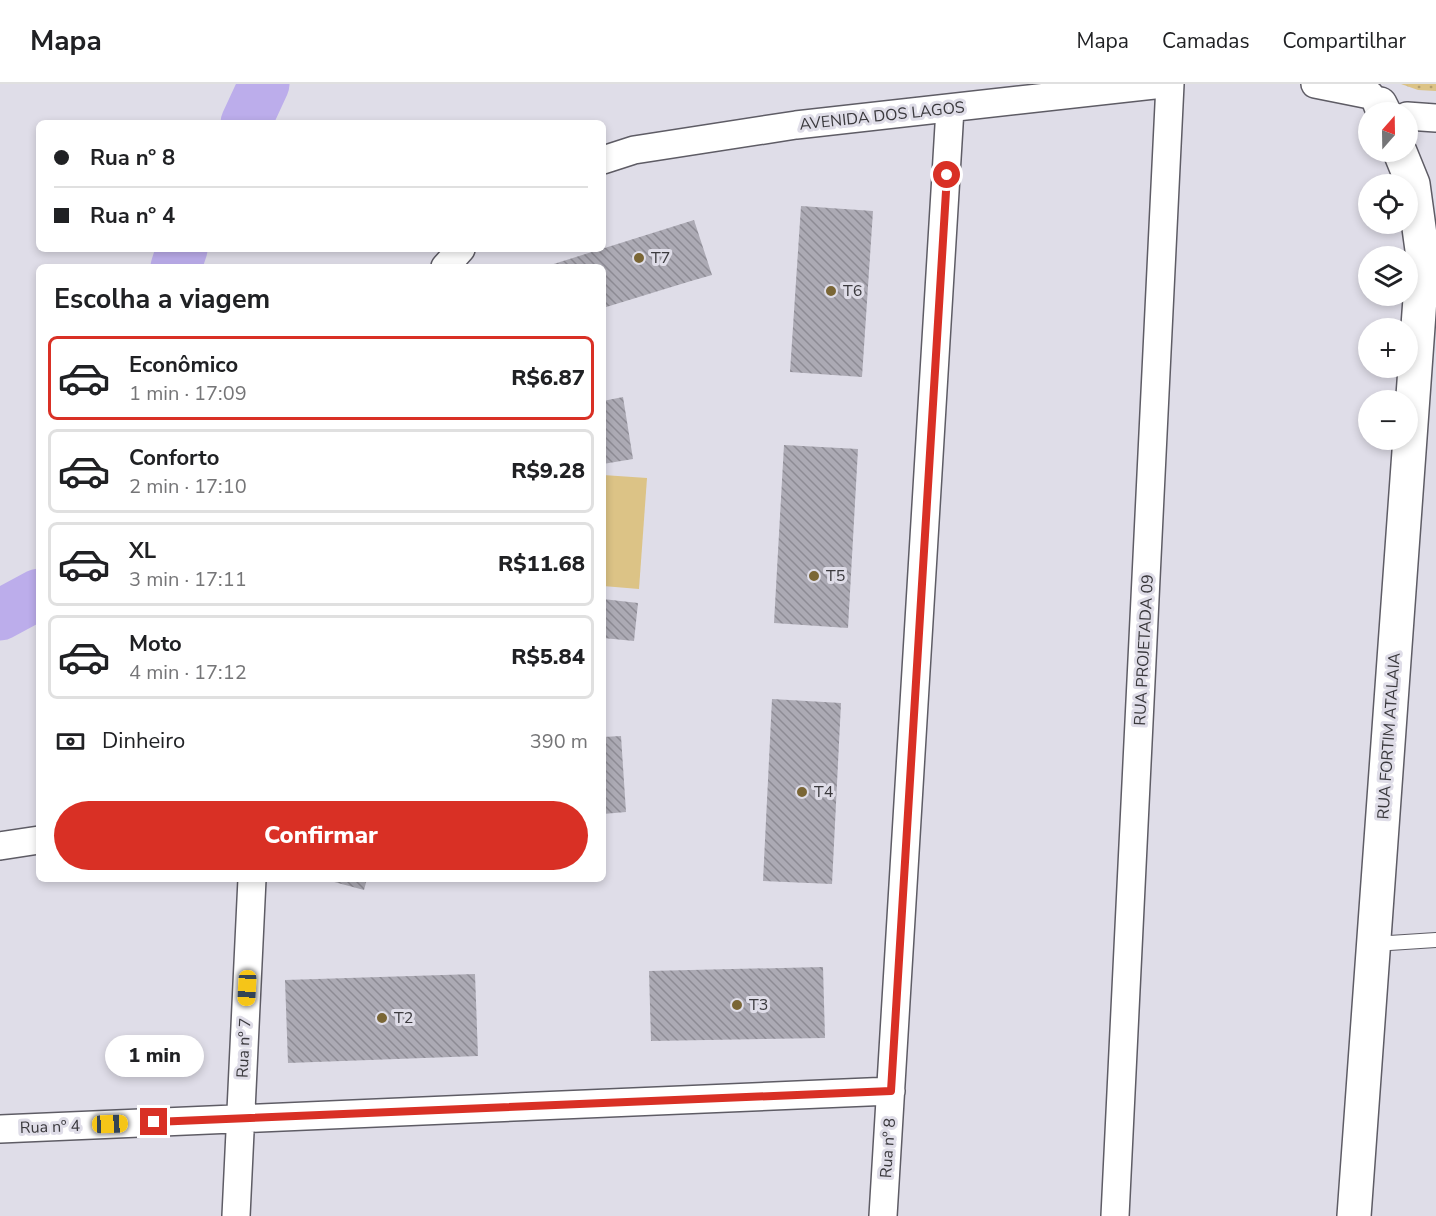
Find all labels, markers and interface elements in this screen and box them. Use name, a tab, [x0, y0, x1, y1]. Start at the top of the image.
text: Mapa	[30, 22, 102, 60]
text: Mapa	[1077, 27, 1129, 55]
text: Camadas	[1162, 27, 1249, 55]
text: Compartilhar	[1282, 27, 1406, 55]
street label: AVENIDA DOS LAGOS	[798, 96, 966, 136]
north arrow	[1358, 102, 1418, 162]
map controls	[1358, 102, 1418, 450]
text: Rua nº 8	[90, 143, 175, 173]
route start	[933, 161, 960, 188]
button: locate	[1358, 174, 1418, 234]
text: Rua nº 4	[90, 201, 175, 231]
button: layers	[1358, 246, 1418, 306]
place label: T7	[651, 247, 670, 269]
marker: T7	[632, 251, 646, 265]
place label: T6	[843, 280, 862, 302]
text: Escolha a viagem	[54, 281, 270, 318]
marker: T6	[824, 284, 838, 298]
button: +	[1358, 318, 1418, 378]
text: Econômico	[129, 350, 238, 380]
icon: car	[57, 351, 111, 405]
text: R$6.87	[511, 363, 585, 393]
text: 1 min · 17:09	[129, 380, 247, 407]
button: −	[1358, 390, 1418, 450]
text: Conforto	[129, 443, 219, 473]
icon: car	[57, 444, 111, 498]
text: R$9.28	[511, 456, 585, 486]
text: 2 min · 17:10	[129, 473, 247, 500]
text: XL	[129, 536, 156, 566]
icon: car	[57, 537, 111, 591]
text: R$11.68	[498, 549, 585, 579]
place label: T5	[826, 565, 845, 587]
text: 3 min · 17:11	[129, 566, 247, 593]
marker: T5	[807, 569, 821, 583]
street label: RUA PROJETADA 09	[1129, 574, 1159, 726]
text: Moto	[129, 629, 182, 659]
icon: car	[57, 630, 111, 684]
text: R$5.84	[511, 642, 585, 672]
street label: RUA FORTIM ATALAIA	[1372, 652, 1406, 820]
text: 4 min · 17:12	[129, 659, 247, 686]
icon: cash	[54, 725, 87, 758]
text: Dinheiro	[102, 726, 185, 756]
text: 390 m	[530, 728, 588, 755]
place label: T4	[814, 781, 834, 803]
marker: T4	[795, 785, 809, 799]
button: Confirmar	[54, 801, 588, 870]
car	[237, 970, 257, 1006]
place label: T3	[749, 994, 768, 1016]
marker: T3	[730, 998, 744, 1012]
place label: T2	[394, 1007, 413, 1029]
marker: T2	[375, 1011, 389, 1025]
street label: Rua nº 7	[231, 1017, 257, 1079]
callout: 1 min	[104, 1035, 204, 1077]
text: 1 min	[128, 1042, 181, 1069]
route end	[140, 1108, 167, 1135]
car	[92, 1114, 128, 1134]
street label: Rua nº 4	[20, 1115, 81, 1139]
street label: Rua nº 8	[875, 1117, 901, 1179]

